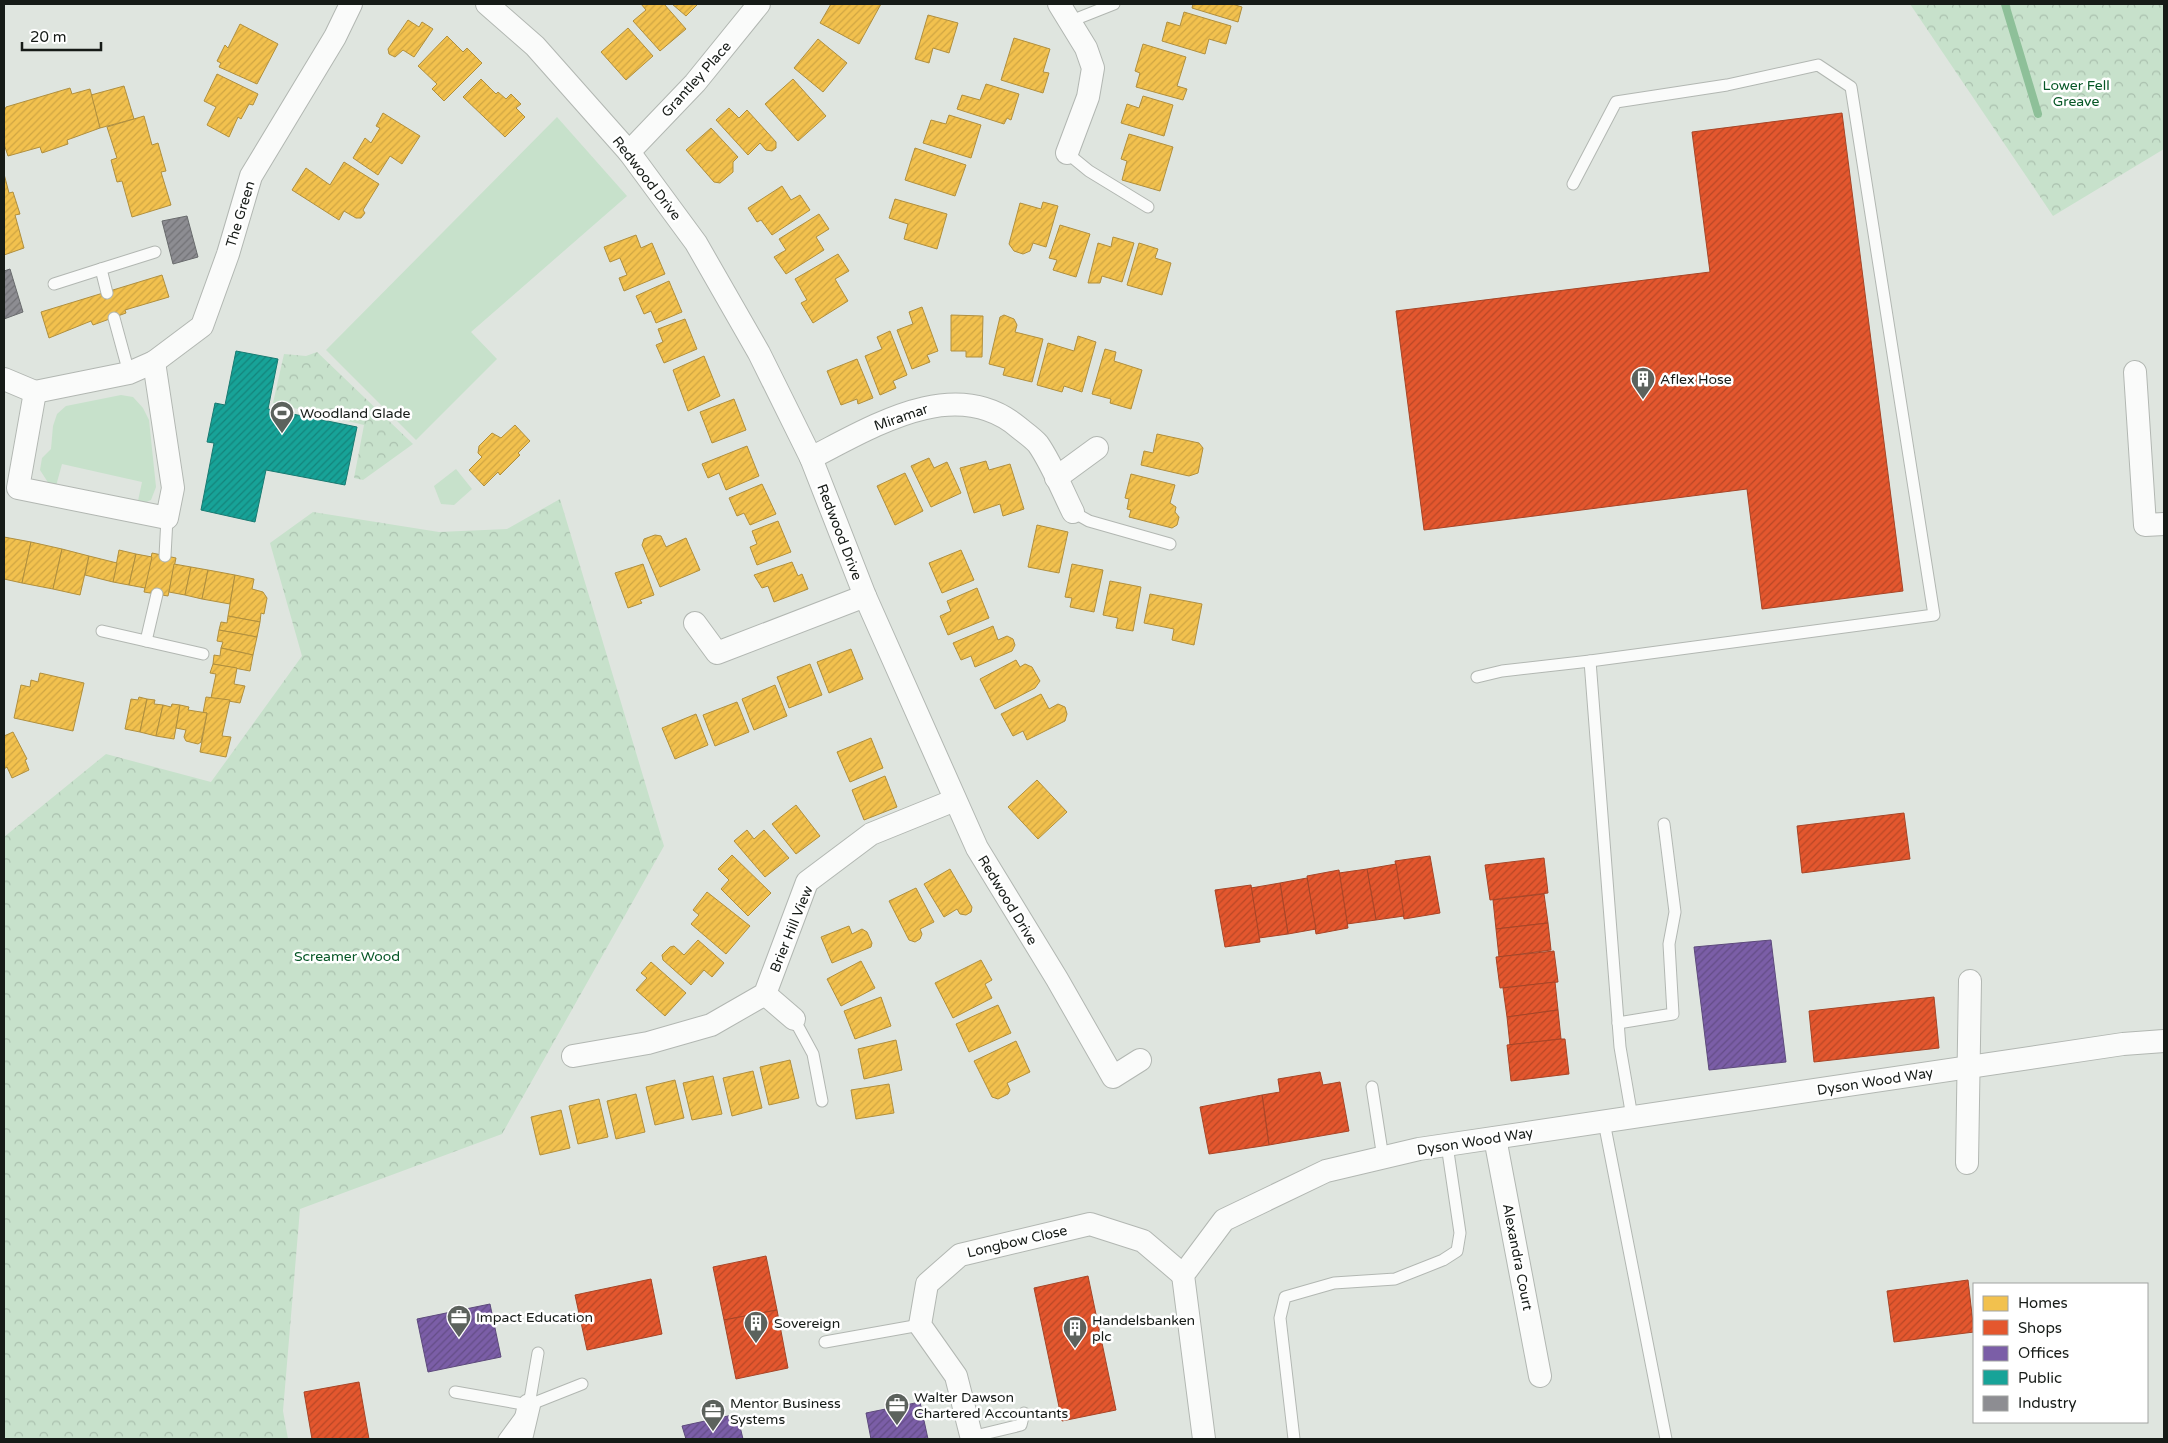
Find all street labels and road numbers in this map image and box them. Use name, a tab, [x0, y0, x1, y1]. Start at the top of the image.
street label: Grantley Place	[658, 38, 735, 121]
street label: Redwood Drive	[609, 133, 685, 224]
street label: The Green	[222, 179, 259, 249]
street label: Miramar	[872, 400, 931, 435]
street label: Redwood Drive	[813, 482, 866, 583]
street label: Redwood Drive	[974, 852, 1041, 948]
street label: Brier Hill View	[766, 883, 817, 975]
street label: Dyson Wood Way	[1816, 1064, 1935, 1099]
street label: Dyson Wood Way	[1416, 1124, 1535, 1159]
street label: Alexandra Court	[1499, 1202, 1536, 1313]
street label: Longbow Close	[965, 1222, 1069, 1261]

